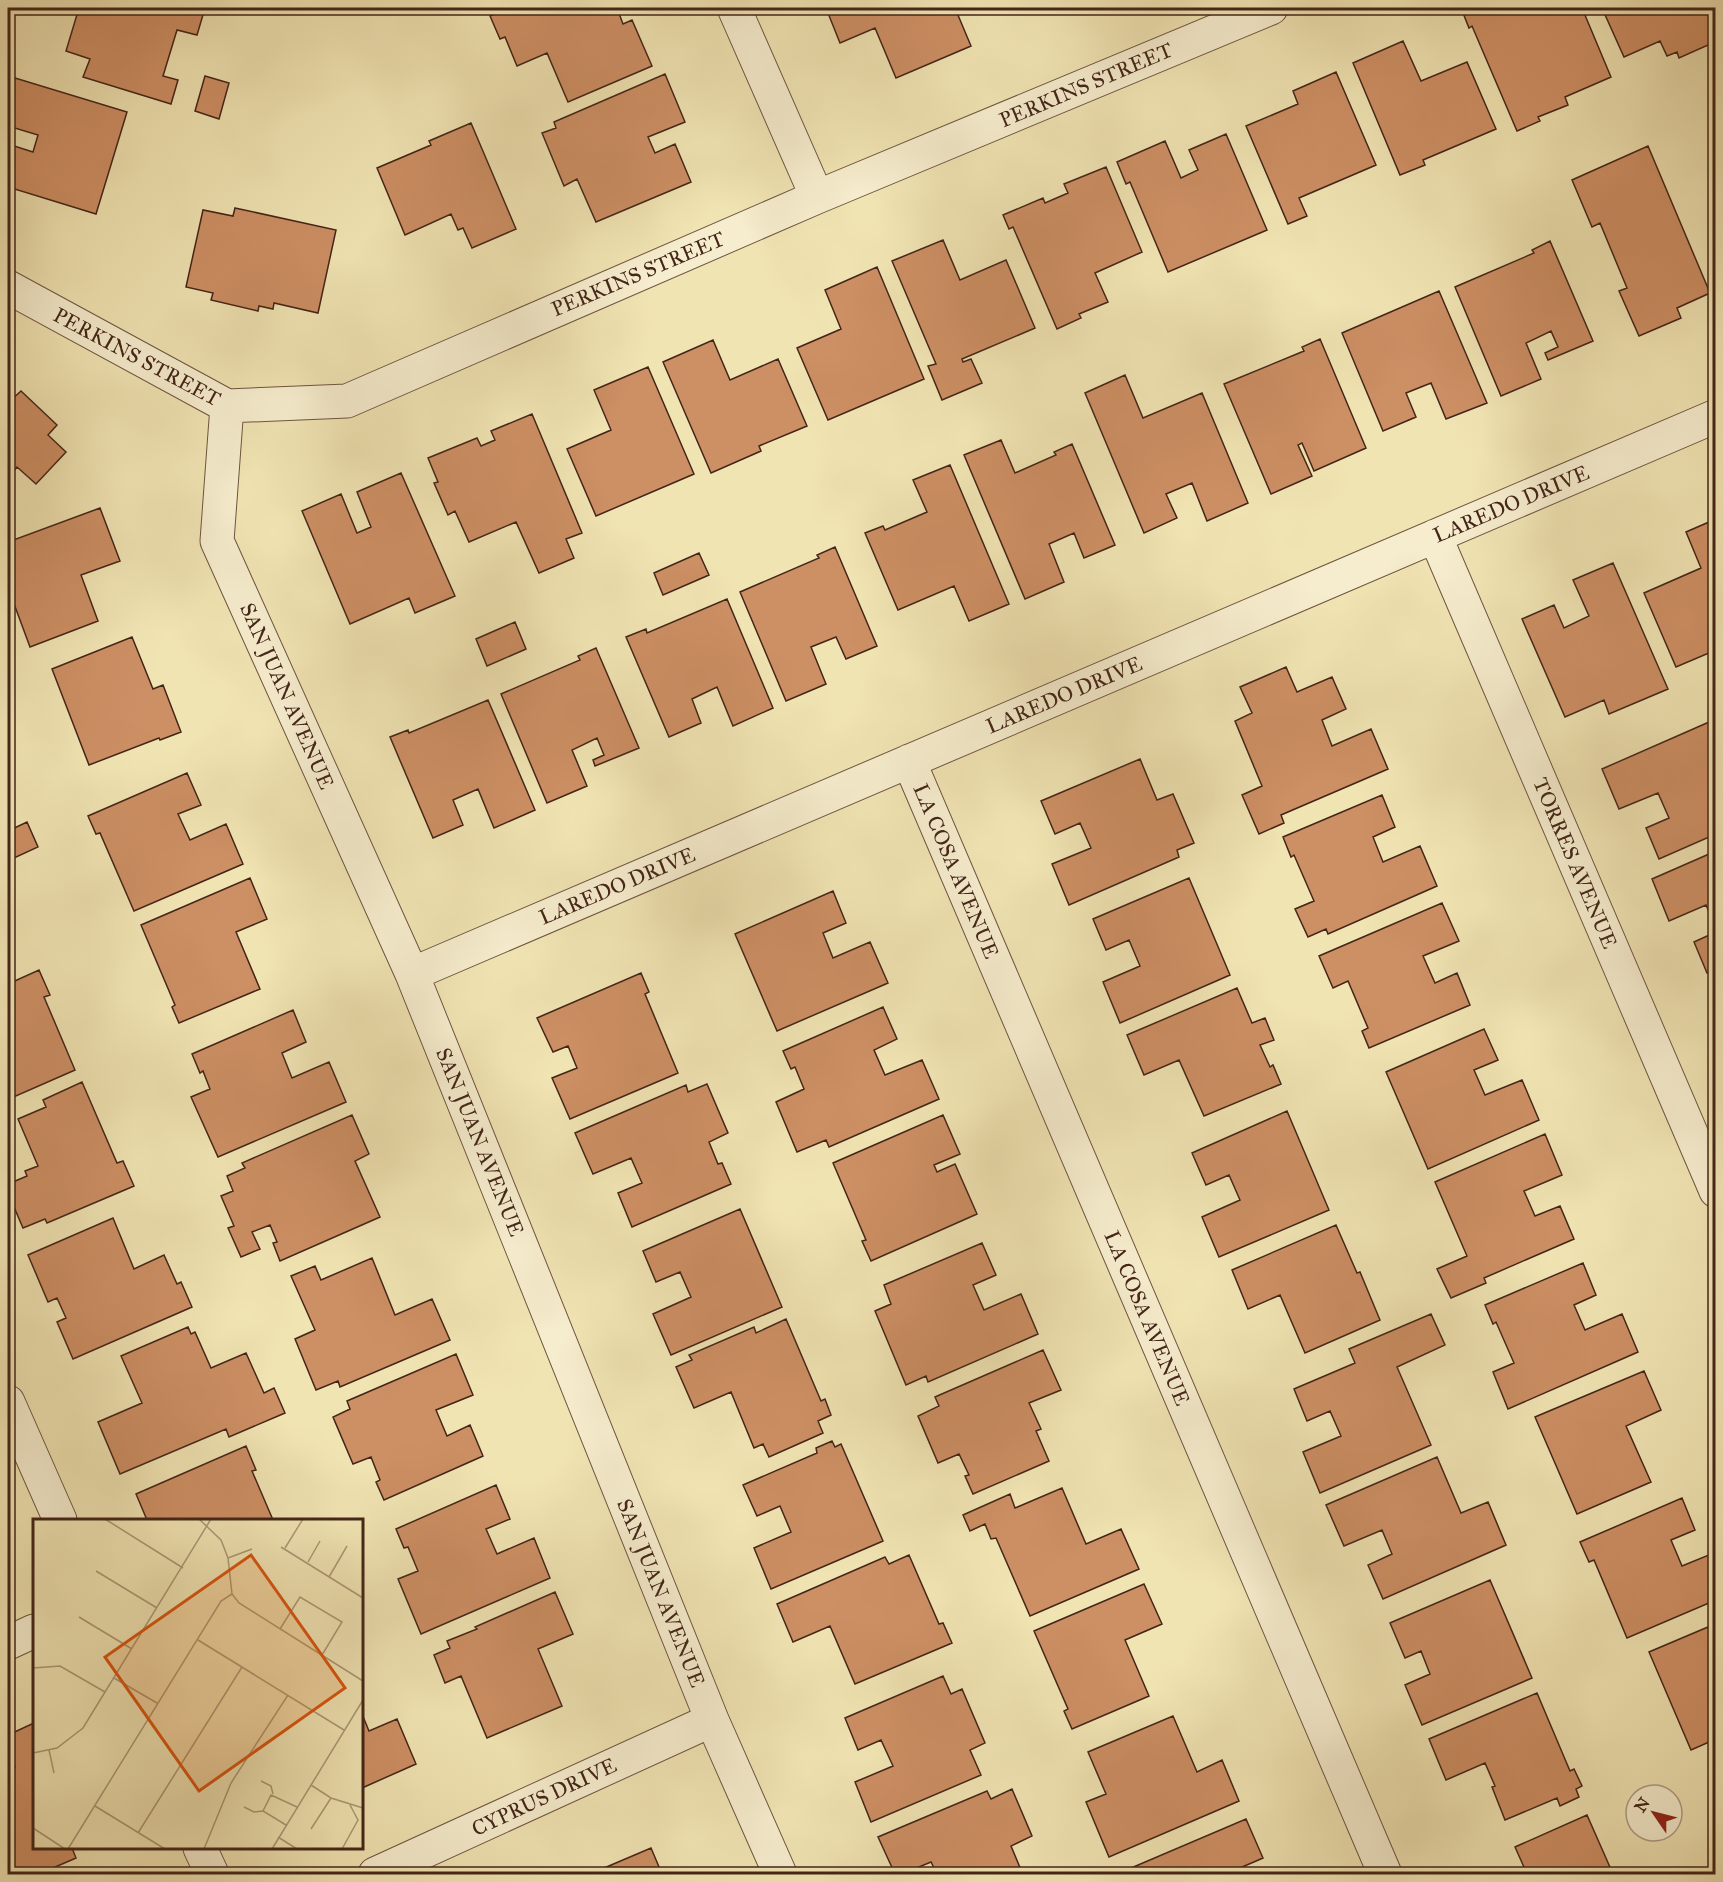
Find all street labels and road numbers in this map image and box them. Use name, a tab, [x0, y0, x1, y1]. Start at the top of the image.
street label: PERKINS STREET	[995, 37, 1177, 133]
street label: PERKINS STREET	[547, 226, 729, 322]
street label: PERKINS STREET	[49, 302, 225, 412]
street label: LAREDO DRIVE	[1429, 459, 1593, 549]
street label: SAN JUAN AVENUE	[234, 599, 340, 793]
street label: LAREDO DRIVE	[982, 650, 1146, 740]
street label: TORRES AVENUE	[1527, 774, 1623, 952]
street label: LA COSA AVENUE	[907, 780, 1005, 962]
street label: LAREDO DRIVE	[535, 841, 699, 931]
street label: SAN JUAN AVENUE	[430, 1044, 530, 1240]
street label: LA COSA AVENUE	[1098, 1227, 1196, 1409]
street label: SAN JUAN AVENUE	[611, 1495, 711, 1691]
street label: CYPRUS DRIVE	[467, 1752, 621, 1842]

